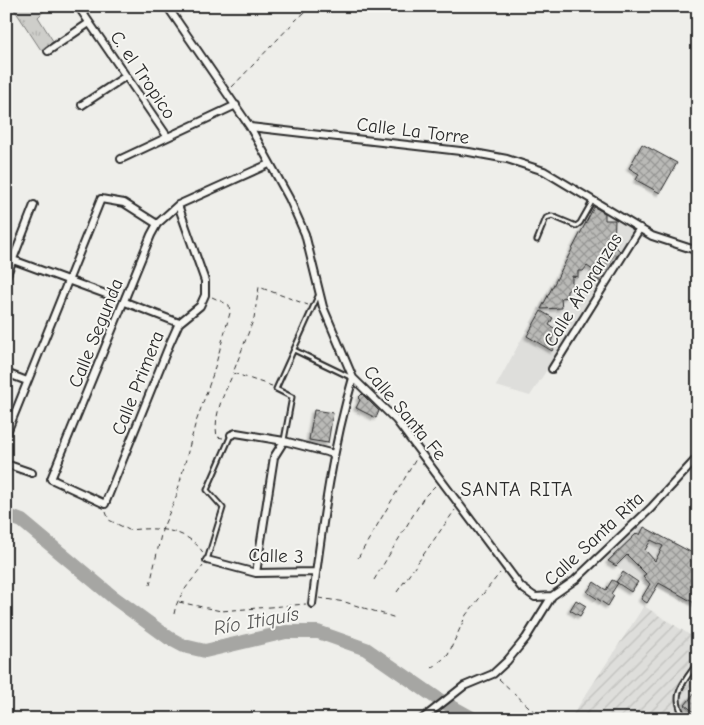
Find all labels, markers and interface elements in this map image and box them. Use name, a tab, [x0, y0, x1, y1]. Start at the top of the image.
street label: C. el Tropico	[105, 27, 181, 123]
street label: Calle La Torre	[355, 113, 471, 149]
street label: Calle Añoranzas	[539, 229, 627, 351]
street label: Calle Segunda	[64, 275, 128, 391]
street label: Calle Primera	[107, 328, 169, 438]
street label: Calle Santa Fe	[359, 361, 451, 465]
district label: SANTA RITA	[461, 478, 573, 501]
street label: Calle Santa Rita	[540, 487, 648, 591]
street label: Calle 3	[248, 544, 304, 568]
water label: Río Itiquís	[212, 602, 301, 640]

